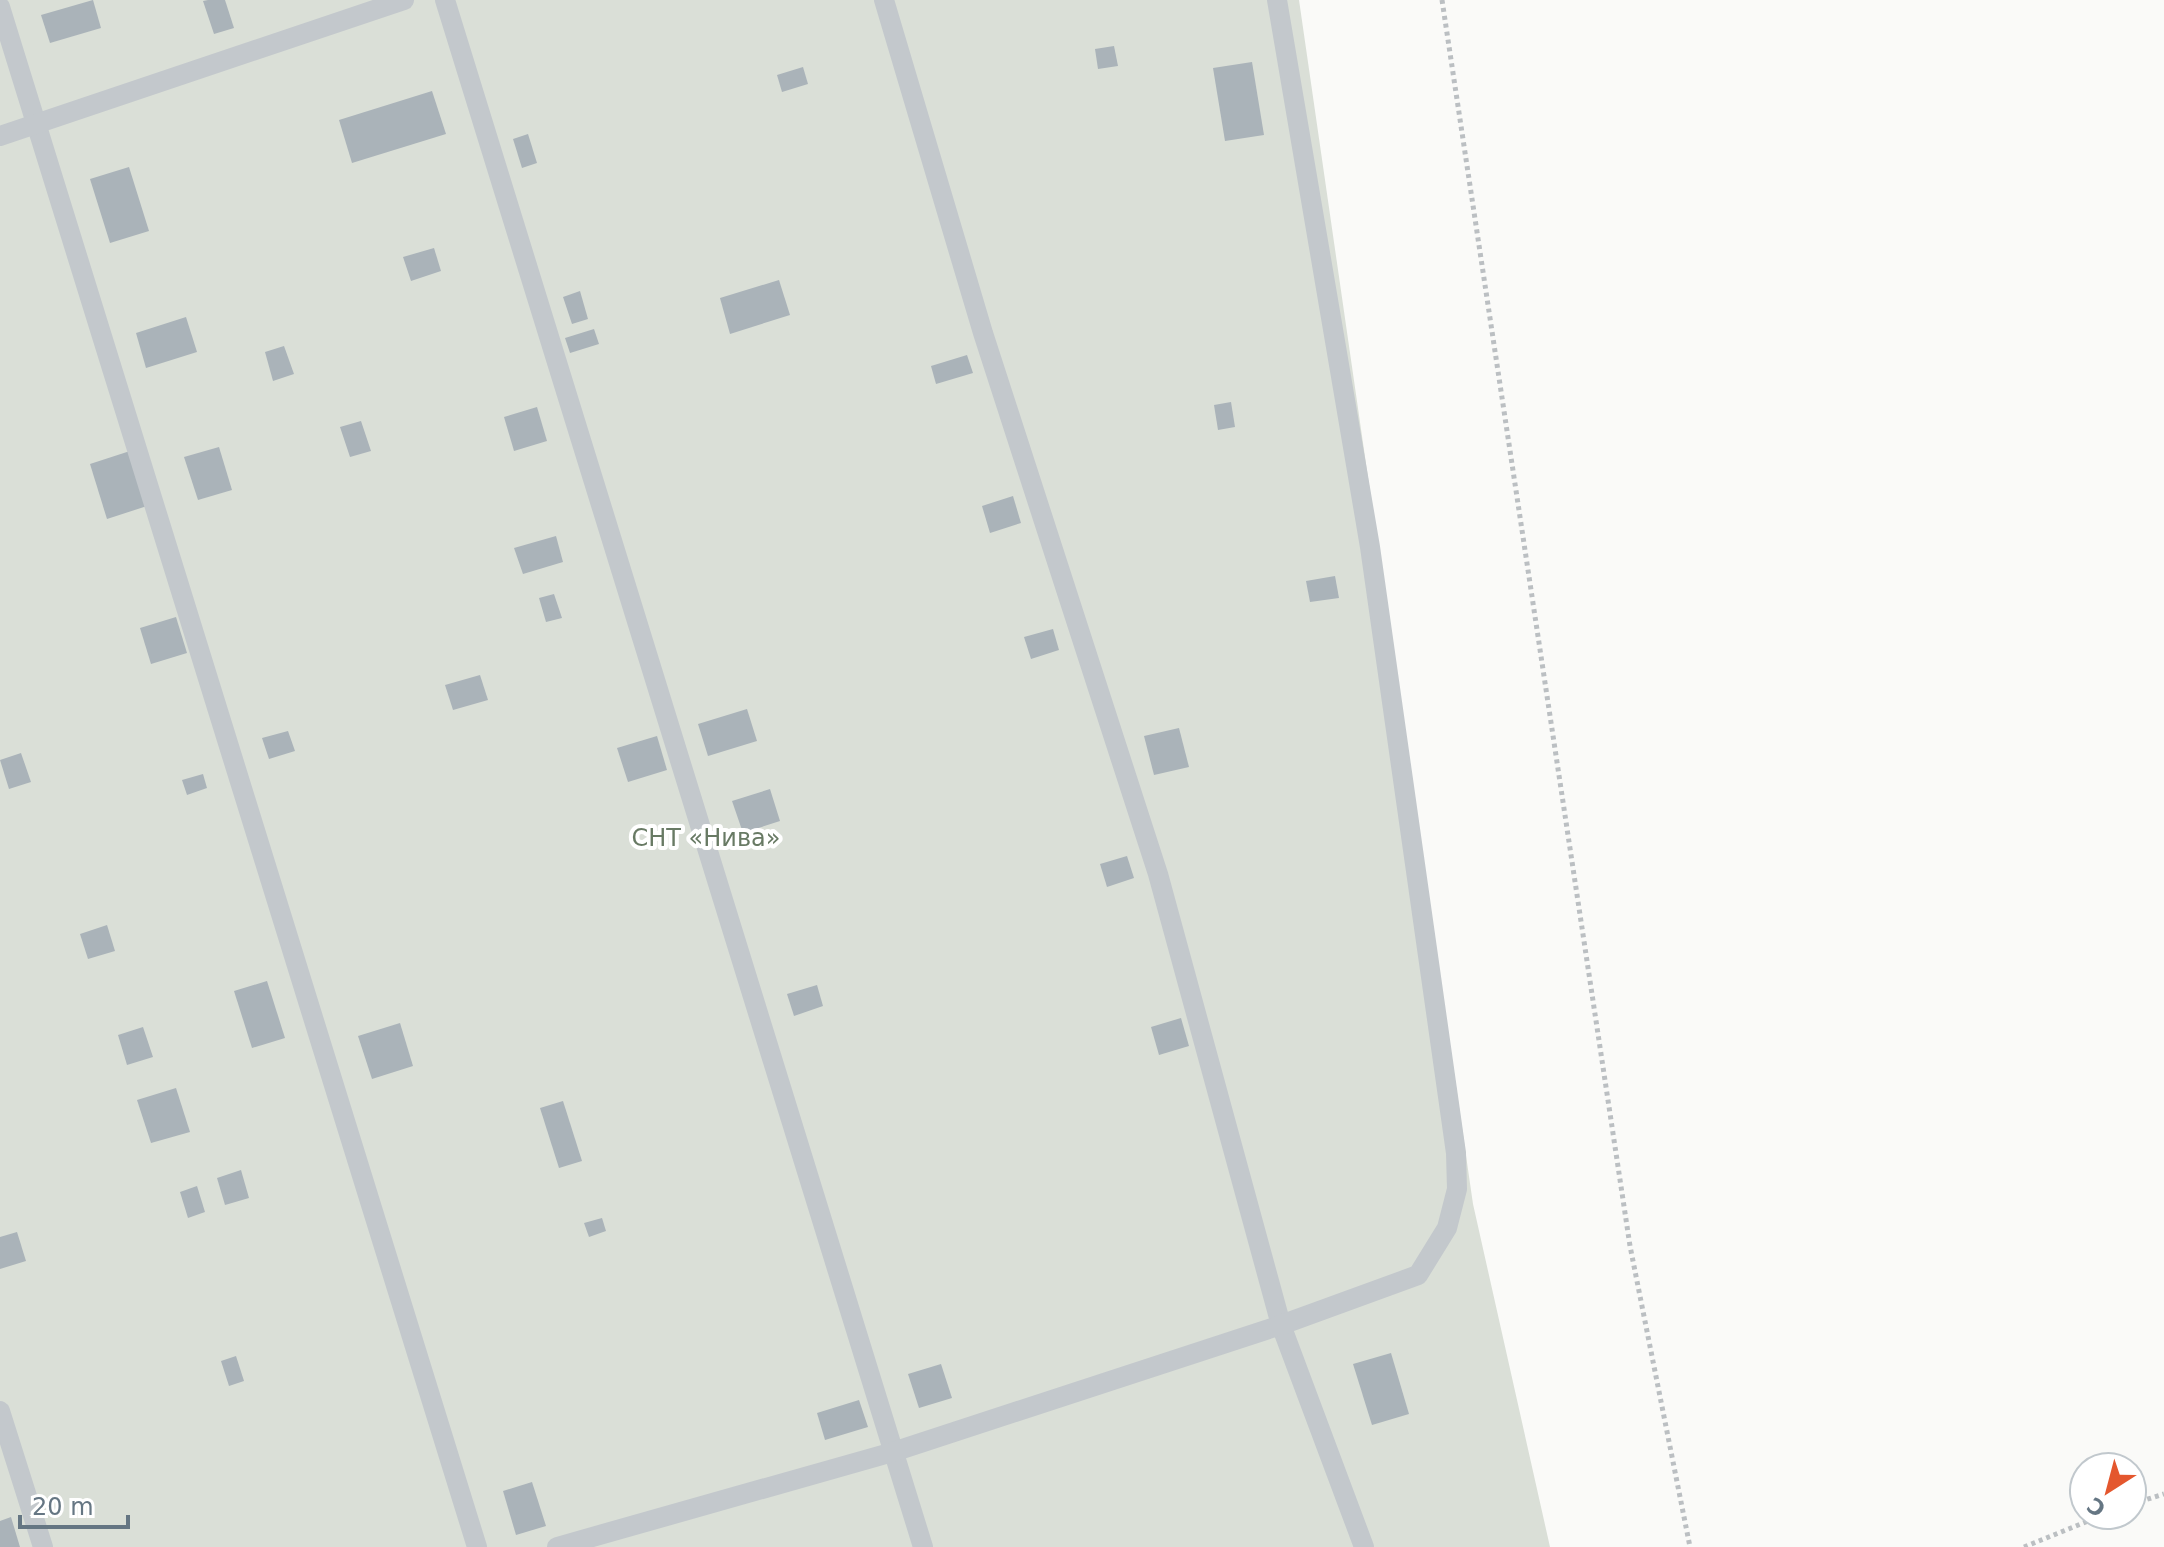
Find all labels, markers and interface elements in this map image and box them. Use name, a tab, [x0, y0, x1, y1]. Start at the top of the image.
park label: СНТ «Нива»	[632, 824, 780, 852]
north arrow	[2068, 1451, 2148, 1531]
scale bar	[20, 1479, 128, 1529]
text: С	[2083, 1492, 2110, 1522]
text: 20 m	[32, 1493, 94, 1521]

